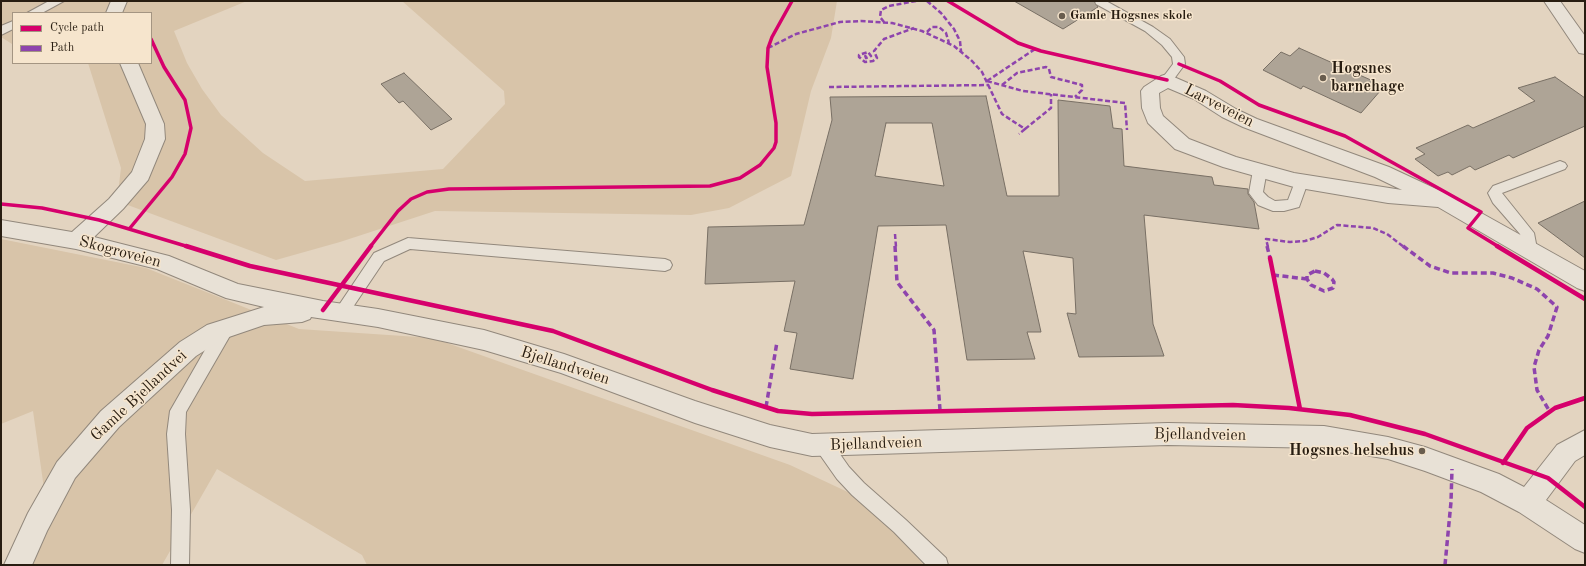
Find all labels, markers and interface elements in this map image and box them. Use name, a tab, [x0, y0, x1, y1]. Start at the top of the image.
place label: Gamle Hogsnes skole	[1070, 8, 1192, 24]
marker: Gamle Hogsnes skole	[1057, 11, 1067, 21]
legend	[12, 12, 152, 64]
text: Cycle path	[50, 22, 104, 34]
text: Path	[50, 42, 74, 54]
place label: Hogsnes barnehage	[1331, 59, 1404, 97]
marker: Hogsnes barnehage	[1318, 73, 1328, 83]
street label: Larveveien	[1181, 80, 1257, 132]
street label: Skogroveien	[77, 232, 163, 272]
street label: Bjellandveien	[518, 343, 612, 389]
street label: Gamle Bjellandvei	[87, 346, 191, 446]
street label: Bjellandveien	[1154, 425, 1246, 445]
street label: Bjellandveien	[829, 433, 923, 455]
place label: Hogsnes helsehus	[1289, 441, 1414, 461]
marker: Hogsnes helsehus	[1417, 446, 1427, 456]

